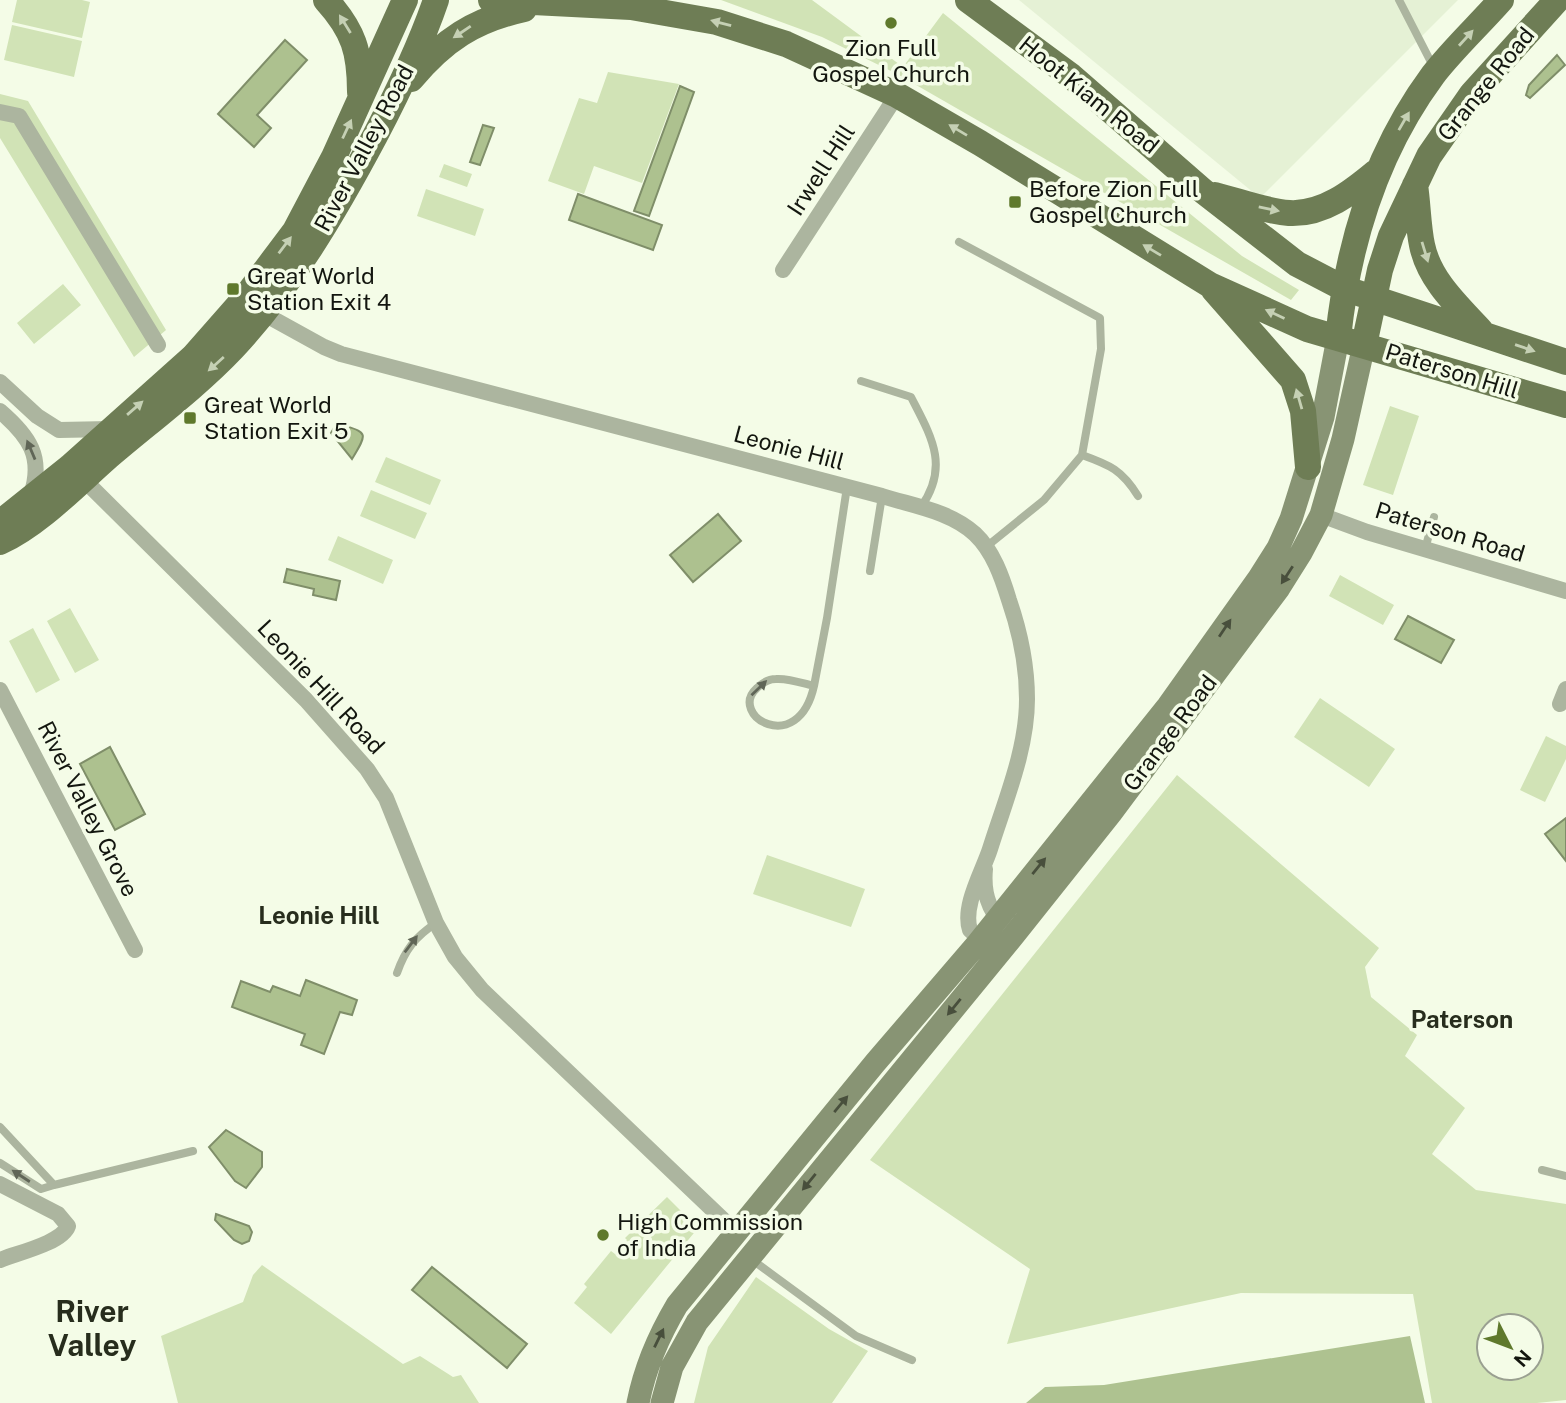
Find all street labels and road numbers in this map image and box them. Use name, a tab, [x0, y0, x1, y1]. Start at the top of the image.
street label: Grange Road	[1432, 21, 1540, 146]
street label: Hoot Kiam Road	[1014, 30, 1164, 159]
street label: River Valley Road	[308, 60, 419, 236]
street label: Irwell Hill	[781, 119, 860, 220]
street label: Paterson Hill	[1382, 337, 1522, 404]
street label: Leonie Hill	[731, 420, 847, 475]
street label: Paterson Road	[1372, 496, 1528, 567]
street label: Leonie Hill Road	[252, 614, 390, 759]
street label: Grange Road	[1117, 669, 1222, 796]
street label: River Valley Grove	[33, 717, 144, 901]

